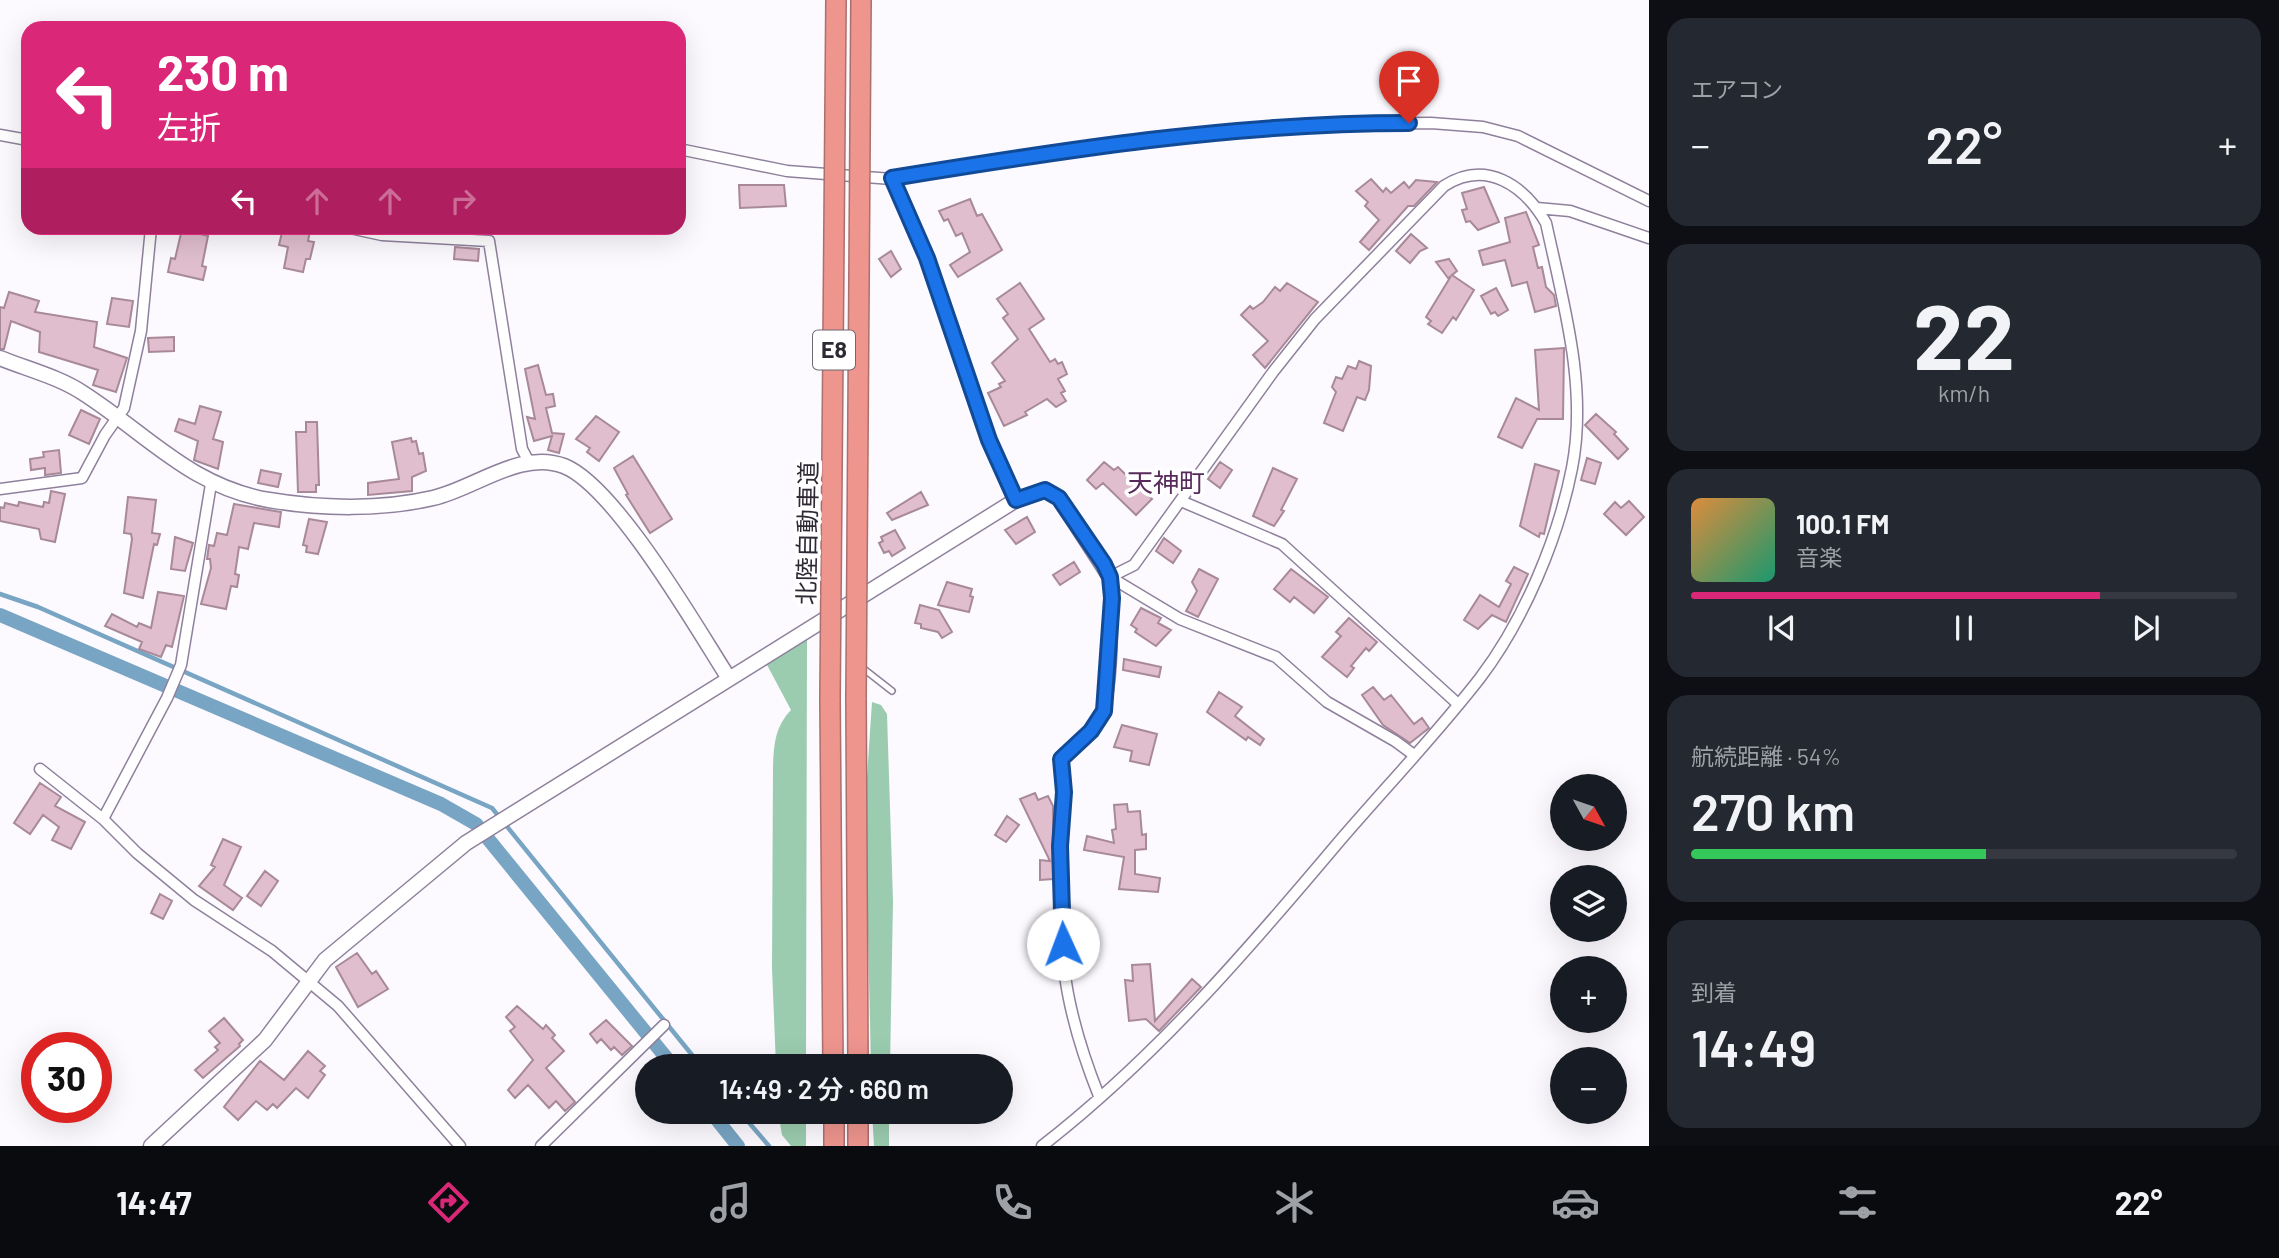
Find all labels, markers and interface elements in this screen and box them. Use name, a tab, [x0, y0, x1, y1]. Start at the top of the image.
text: 230 m	[157, 42, 289, 101]
icon: left	[42, 49, 133, 140]
pin	[1379, 51, 1439, 123]
icon: arrive	[1390, 62, 1428, 100]
text: エアコン	[1691, 75, 1783, 103]
text: 左折	[157, 107, 221, 145]
text: 22°	[1926, 112, 2002, 174]
text: −	[1691, 121, 1710, 167]
text: +	[2218, 121, 2237, 167]
icon: left	[225, 182, 263, 220]
icon: ahead	[298, 182, 336, 220]
icon: ahead	[371, 182, 409, 220]
icon: right	[444, 182, 482, 220]
text: 22	[1913, 279, 2015, 388]
road number: E8	[813, 330, 855, 370]
text: km/h	[1938, 379, 1990, 407]
street label: 北陸自動車道	[791, 461, 822, 605]
district label: 天神町	[1127, 466, 1205, 497]
text: 100.1 FM	[1796, 508, 1889, 539]
text: 音楽	[1796, 543, 1842, 571]
icon: previous	[1763, 609, 1801, 647]
icon: pause	[1945, 609, 1983, 647]
icon: next	[2127, 609, 2165, 647]
text: 航続距離 · 54%	[1691, 742, 1841, 770]
north arrow	[1550, 774, 1628, 850]
map controls	[1550, 774, 1627, 1124]
text: 270 km	[1691, 779, 1855, 841]
button: layers	[1550, 865, 1627, 942]
position arrow	[1026, 907, 1100, 981]
button: +	[1550, 956, 1627, 1033]
text: 到着	[1691, 978, 1737, 1006]
text: 14:49	[1691, 1015, 1816, 1077]
speed limit sign: 30	[21, 1032, 112, 1123]
button: −	[1550, 1047, 1627, 1124]
text: 14:49 · 2 分 · 660 m	[719, 1073, 929, 1104]
icon: directions	[424, 1178, 473, 1227]
icon: music	[706, 1178, 755, 1227]
icon: phone	[988, 1178, 1037, 1227]
icon: climate	[1270, 1178, 1319, 1227]
icon: car	[1551, 1178, 1600, 1227]
icon: filters	[1833, 1178, 1882, 1227]
text: 14:47	[116, 1183, 192, 1221]
text: 22°	[2115, 1183, 2163, 1221]

